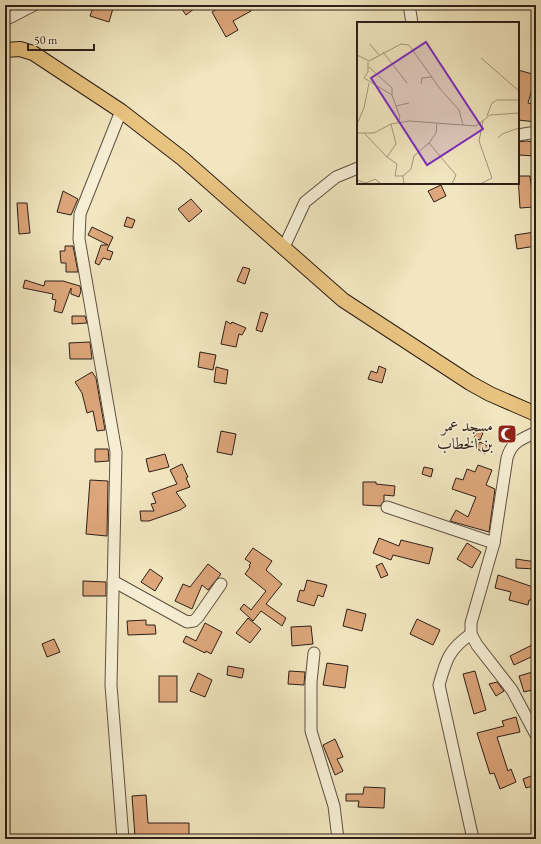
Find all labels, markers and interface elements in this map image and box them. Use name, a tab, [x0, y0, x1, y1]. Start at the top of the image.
inset map	[357, 22, 519, 184]
scale bar	[28, 26, 94, 52]
text: 50 m	[34, 32, 58, 48]
place label: مسجد عمر بن الخطاب	[437, 415, 493, 454]
mosque icon: مسجد عمر بن الخطاب	[496, 423, 518, 445]

